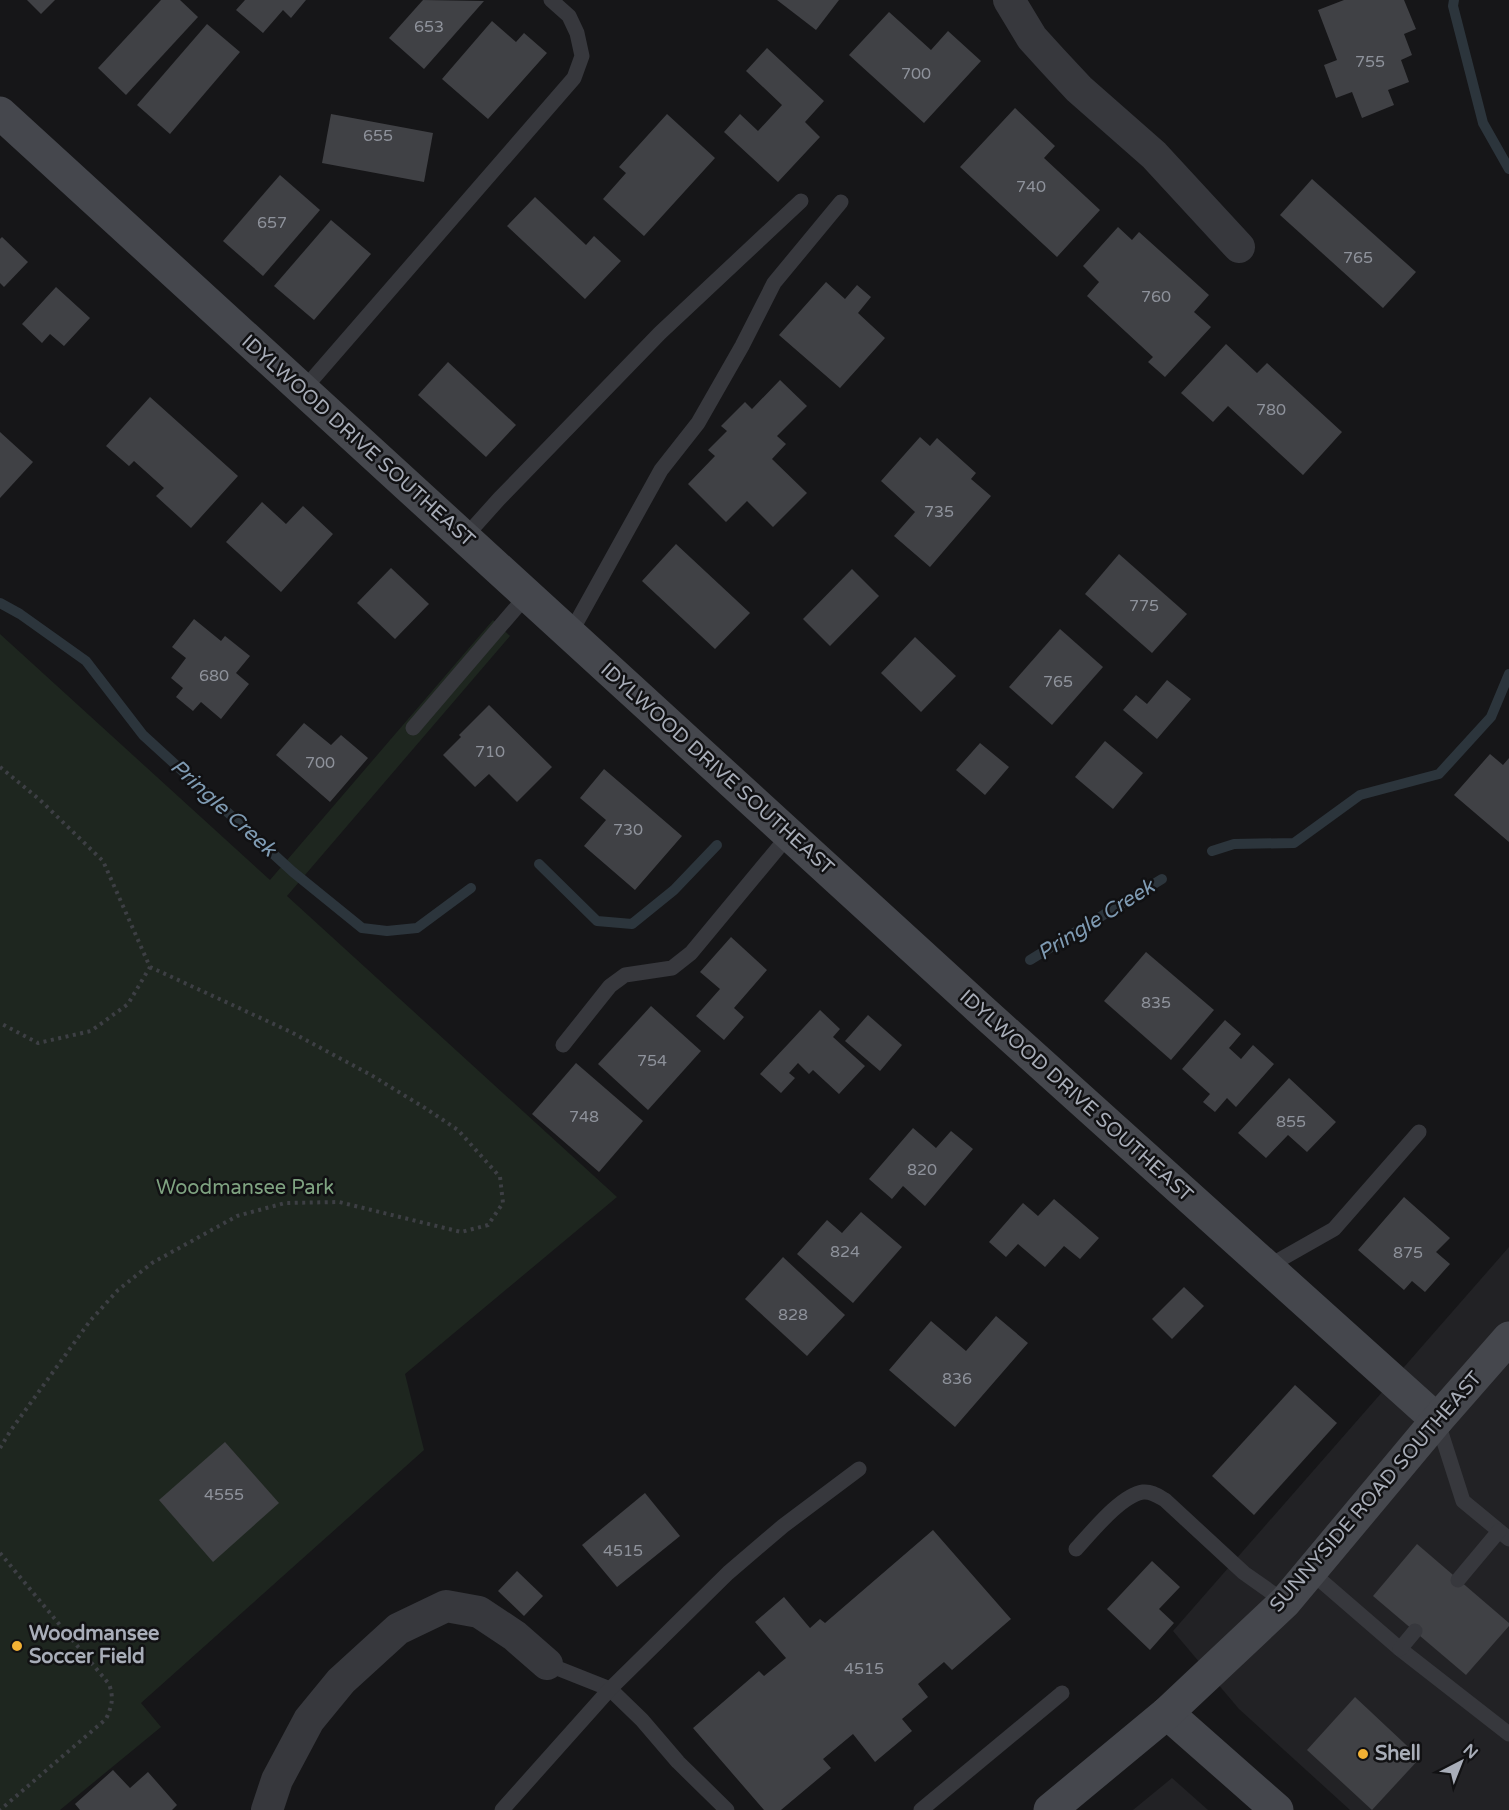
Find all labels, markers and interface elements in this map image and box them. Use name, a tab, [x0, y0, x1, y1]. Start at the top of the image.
house number: 653	[414, 17, 444, 37]
house number: 755	[1355, 52, 1385, 72]
house number: 700	[901, 64, 931, 84]
house number: 655	[363, 126, 393, 146]
house number: 740	[1016, 177, 1046, 197]
house number: 657	[257, 213, 287, 233]
house number: 765	[1343, 248, 1373, 268]
house number: 760	[1141, 287, 1171, 307]
street label: IDYLWOOD DRIVE SOUTHEAST	[236, 330, 480, 552]
house number: 780	[1256, 400, 1286, 420]
house number: 735	[924, 502, 954, 522]
house number: 775	[1129, 596, 1159, 616]
street label: IDYLWOOD DRIVE SOUTHEAST	[595, 658, 839, 880]
house number: 680	[199, 666, 229, 686]
house number: 765	[1043, 672, 1073, 692]
house number: 710	[475, 742, 505, 762]
house number: 700	[305, 753, 335, 773]
water label: Pringle Creek	[165, 754, 282, 863]
house number: 730	[613, 820, 643, 840]
water label: Pringle Creek	[1033, 873, 1160, 966]
street label: IDYLWOOD DRIVE SOUTHEAST	[954, 985, 1198, 1207]
house number: 835	[1141, 993, 1171, 1013]
house number: 754	[637, 1051, 667, 1071]
house number: 748	[569, 1107, 599, 1127]
house number: 855	[1276, 1112, 1306, 1132]
house number: 820	[907, 1160, 937, 1180]
park label: Woodmansee Park	[156, 1176, 334, 1200]
house number: 824	[830, 1242, 860, 1262]
house number: 875	[1393, 1243, 1423, 1263]
house number: 828	[778, 1305, 808, 1325]
street label: SUNNYSIDE ROAD SOUTHEAST	[1265, 1367, 1487, 1617]
house number: 836	[942, 1369, 972, 1389]
house number: 4555	[204, 1485, 244, 1505]
house number: 4515	[603, 1541, 643, 1561]
place label: Woodmansee Soccer Field	[29, 1622, 159, 1669]
marker: Woodmansee Soccer Field	[10, 1639, 24, 1653]
house number: 4515	[844, 1659, 884, 1679]
north arrow	[1431, 1732, 1491, 1792]
text: N	[1459, 1740, 1482, 1763]
place label: Shell	[1375, 1742, 1421, 1766]
marker: Shell	[1356, 1747, 1370, 1761]

